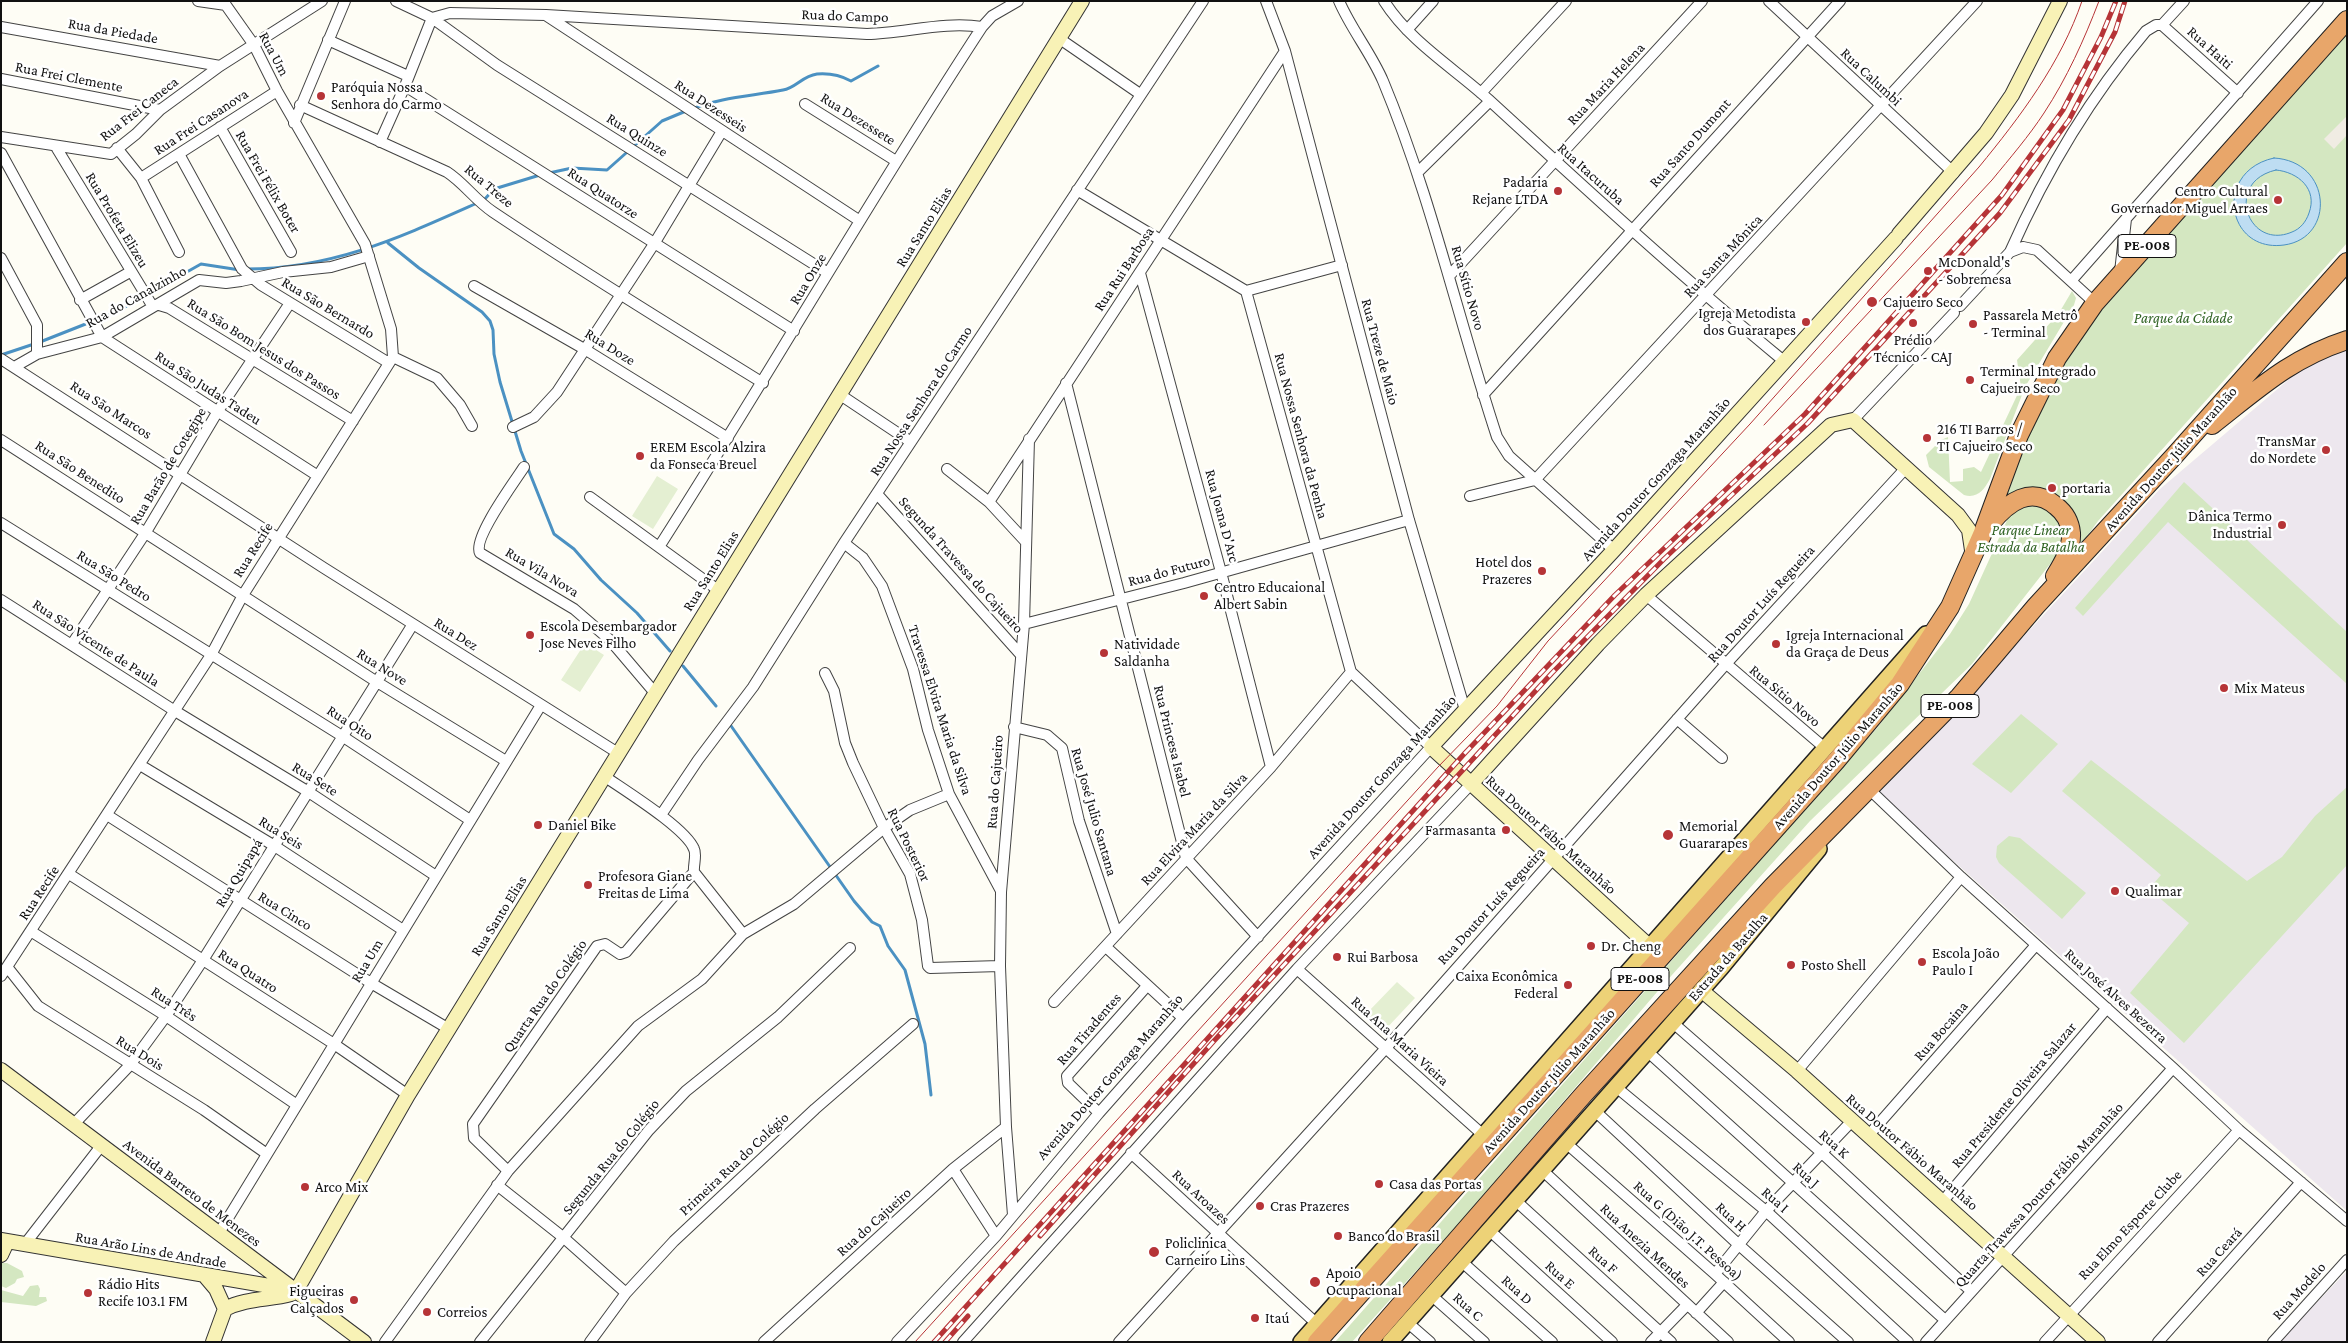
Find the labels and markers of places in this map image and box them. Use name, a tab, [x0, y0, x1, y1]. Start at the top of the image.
place label: Paróquia Nossa Senhora do Carmo	[331, 78, 442, 113]
marker: Paróquia Nossa Senhora do Carmo	[315, 90, 327, 102]
place label: Padaria Rejane LTDA	[1472, 173, 1548, 208]
place label: Centro Cultural Governador Miguel Arraes	[2111, 182, 2268, 217]
marker: Padaria Rejane LTDA	[1552, 185, 1564, 197]
marker: Centro Cultural Governador Miguel Arraes	[2272, 194, 2284, 206]
place label: McDonald's - Sobremesa	[1938, 253, 2012, 288]
marker: McDonald's - Sobremesa	[1922, 265, 1934, 277]
place label: Cajueiro Seco	[1883, 293, 1963, 311]
marker: Cajueiro Seco	[1865, 295, 1879, 309]
place label: Igreja Metodista dos Guararapes	[1698, 304, 1796, 339]
place label: Passarela Metrô - Terminal	[1983, 306, 2078, 341]
marker: Igreja Metodista dos Guararapes	[1800, 316, 1812, 328]
marker: Prédio Técnico - CAJ	[1907, 317, 1919, 329]
marker: Passarela Metrô - Terminal	[1967, 318, 1979, 330]
place label: Prédio Técnico - CAJ	[1874, 331, 1952, 366]
place label: Terminal Integrado Cajueiro Seco	[1980, 362, 2096, 397]
marker: Terminal Integrado Cajueiro Seco	[1964, 374, 1976, 386]
place label: 216 TI Barros / TI Cajueiro Seco	[1937, 420, 2033, 455]
marker: 216 TI Barros / TI Cajueiro Seco	[1921, 432, 1933, 444]
place label: TransMar do Nordete	[2250, 432, 2316, 467]
place label: EREM Escola Alzira da Fonseca Breuel	[650, 438, 766, 473]
marker: TransMar do Nordete	[2320, 444, 2332, 456]
marker: EREM Escola Alzira da Fonseca Breuel	[634, 450, 646, 462]
place label: portaria	[2062, 479, 2111, 497]
marker: portaria	[2046, 482, 2058, 494]
place label: Dânica Termo Industrial	[2188, 507, 2272, 542]
marker: Dânica Termo Industrial	[2276, 519, 2288, 531]
place label: Hotel dos Prazeres	[1475, 553, 1532, 588]
marker: Hotel dos Prazeres	[1536, 565, 1548, 577]
place label: Centro Educaional Albert Sabin	[1214, 578, 1325, 613]
marker: Centro Educaional Albert Sabin	[1198, 590, 1210, 602]
place label: Escola Desembargador Jose Neves Filho	[540, 617, 677, 652]
place label: Igreja Internacional da Graça de Deus	[1786, 626, 1904, 661]
marker: Escola Desembargador Jose Neves Filho	[524, 629, 536, 641]
place label: Natividade Saldanha	[1114, 635, 1180, 670]
marker: Igreja Internacional da Graça de Deus	[1770, 638, 1782, 650]
marker: Natividade Saldanha	[1098, 647, 1110, 659]
place label: Mix Mateus	[2234, 679, 2305, 697]
marker: Mix Mateus	[2218, 682, 2230, 694]
place label: Daniel Bike	[548, 816, 616, 834]
place label: Memorial Guararapes	[1679, 817, 1748, 852]
marker: Daniel Bike	[532, 819, 544, 831]
place label: Farmasanta	[1425, 821, 1496, 839]
marker: Farmasanta	[1500, 824, 1512, 836]
marker: Memorial Guararapes	[1661, 828, 1675, 842]
place label: Profesora Giane Freitas de Lima	[598, 867, 692, 902]
marker: Profesora Giane Freitas de Lima	[582, 879, 594, 891]
place label: Qualimar	[2125, 882, 2182, 900]
marker: Qualimar	[2109, 885, 2121, 897]
place label: Dr. Cheng	[1601, 937, 1661, 955]
marker: Dr. Cheng	[1585, 940, 1597, 952]
place label: Escola João Paulo I	[1932, 944, 2000, 979]
place label: Rui Barbosa	[1347, 948, 1418, 966]
marker: Rui Barbosa	[1331, 951, 1343, 963]
place label: Posto Shell	[1801, 956, 1866, 974]
marker: Escola João Paulo I	[1916, 956, 1928, 968]
marker: Posto Shell	[1785, 959, 1797, 971]
place label: Caixa Econômica Federal	[1455, 967, 1558, 1002]
marker: Caixa Econômica Federal	[1562, 979, 1574, 991]
place label: Casa das Portas	[1389, 1175, 1482, 1193]
place label: Arco Mix	[315, 1178, 368, 1196]
marker: Casa das Portas	[1373, 1178, 1385, 1190]
marker: Arco Mix	[299, 1181, 311, 1193]
place label: Cras Prazeres	[1270, 1197, 1349, 1215]
marker: Cras Prazeres	[1254, 1200, 1266, 1212]
place label: Banco do Brasil	[1348, 1227, 1440, 1245]
marker: Banco do Brasil	[1332, 1230, 1344, 1242]
place label: Policlinica Carneiro Lins	[1165, 1234, 1245, 1269]
marker: Policlinica Carneiro Lins	[1147, 1245, 1161, 1259]
place label: Apoio Ocupacional	[1326, 1264, 1402, 1299]
place label: Rádio Hits Recife 103.1 FM	[98, 1275, 188, 1310]
marker: Apoio Ocupacional	[1308, 1275, 1322, 1289]
place label: Figueiras Calçados	[289, 1282, 344, 1317]
marker: Rádio Hits Recife 103.1 FM	[82, 1287, 94, 1299]
marker: Figueiras Calçados	[348, 1294, 360, 1306]
place label: Correios	[437, 1303, 487, 1321]
marker: Correios	[421, 1306, 433, 1318]
place label: Itaú	[1265, 1309, 1289, 1327]
marker: Itaú	[1249, 1312, 1261, 1324]

